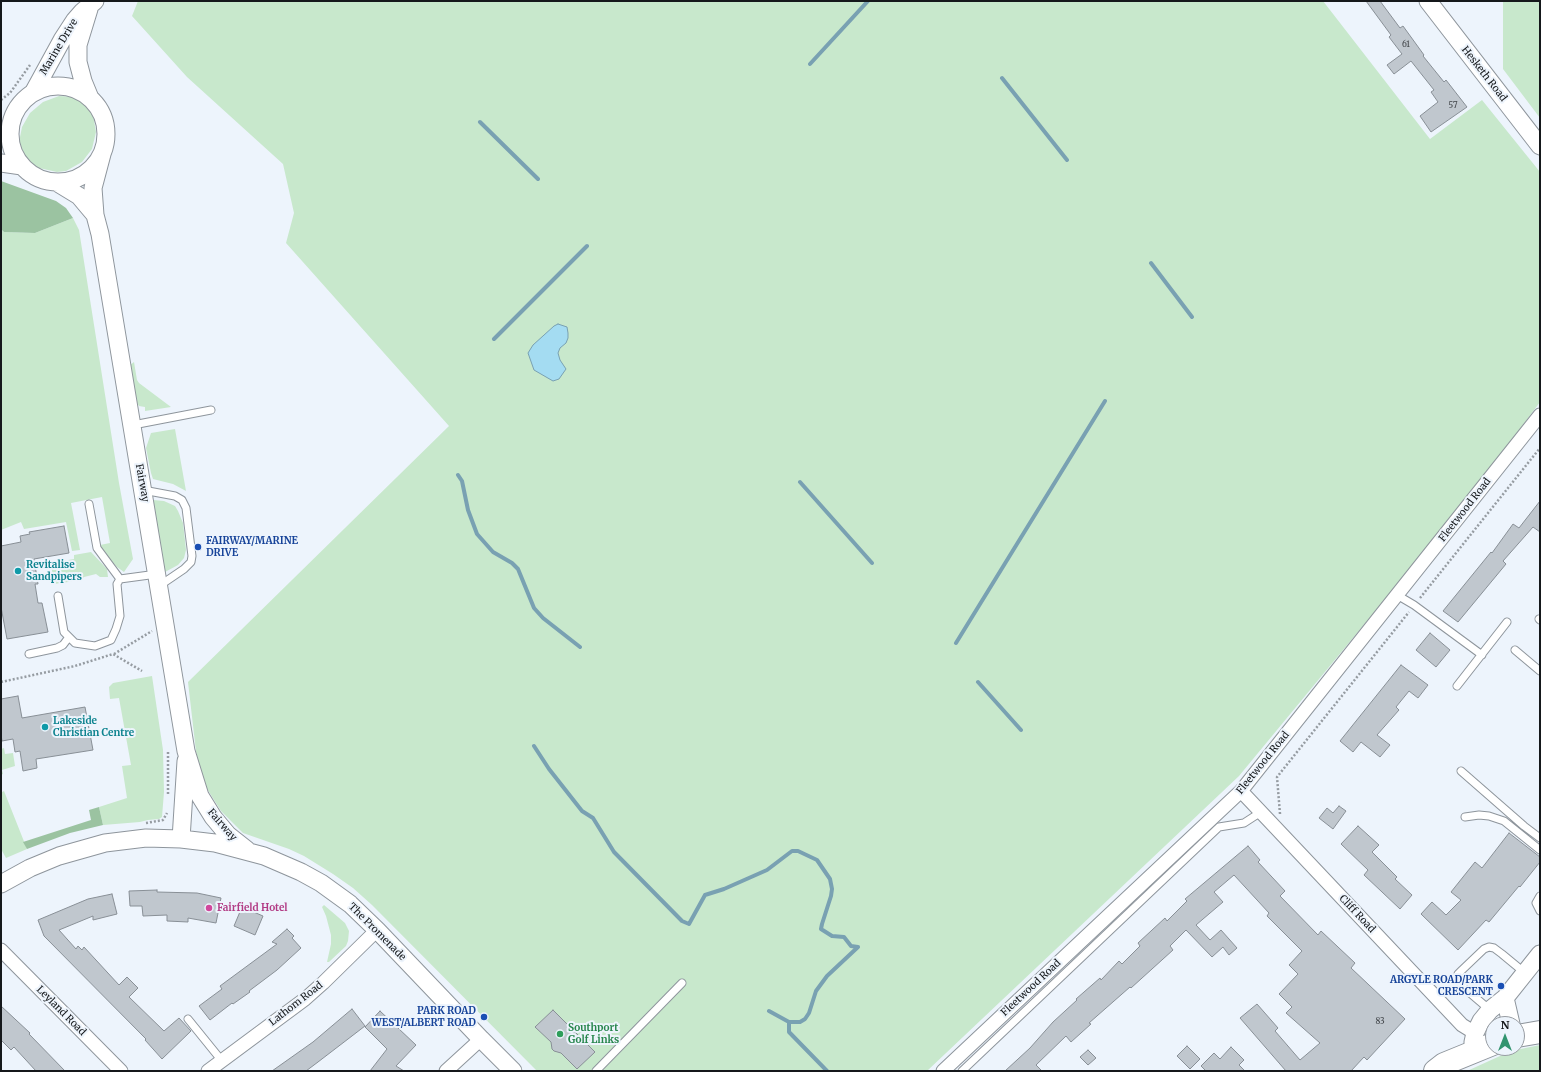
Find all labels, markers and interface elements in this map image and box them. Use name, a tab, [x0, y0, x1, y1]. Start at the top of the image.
street label: Marine Drive	[38, 17, 80, 77]
house number: 61	[1402, 40, 1410, 50]
street label: Hesketh Road	[1459, 44, 1509, 104]
house number: 57	[1449, 101, 1457, 111]
street label: Fairway	[133, 463, 151, 503]
street label: Fleetwood Road	[1437, 476, 1493, 544]
place label: FAIRWAY/MARINE DRIVE	[206, 535, 298, 558]
marker: FAIRWAY/MARINE DRIVE	[193, 542, 203, 552]
place label: Revitalise Sandpipers	[26, 559, 82, 582]
marker: Revitalise Sandpipers	[13, 566, 23, 576]
place label: Lakeside Christian Centre	[53, 715, 134, 738]
marker: Lakeside Christian Centre	[40, 722, 50, 732]
street label: Fleetwood Road	[1234, 729, 1292, 797]
street label: Fairway	[205, 807, 239, 843]
street label: Cliff Road	[1337, 893, 1377, 935]
street label: The Promenade	[346, 901, 408, 963]
place label: Fairfield Hotel	[217, 902, 288, 914]
marker: Fairfield Hotel	[204, 903, 214, 913]
street label: Fleetwood Road	[999, 957, 1063, 1019]
place label: ARGYLE ROAD/PARK CRESCENT	[1390, 974, 1493, 998]
street label: Lathom Road	[267, 979, 325, 1029]
marker: ARGYLE ROAD/PARK CRESCENT	[1496, 981, 1506, 991]
street label: Leyland Road	[34, 984, 88, 1038]
place label: PARK ROAD WEST/ALBERT ROAD	[371, 1005, 476, 1028]
marker: PARK ROAD WEST/ALBERT ROAD	[479, 1012, 489, 1022]
north arrow	[1485, 1016, 1525, 1056]
house number: 83	[1375, 1017, 1385, 1027]
text: N	[1501, 1018, 1509, 1032]
place label: Southport Golf Links	[568, 1022, 619, 1046]
marker: Southport Golf Links	[555, 1029, 565, 1039]

